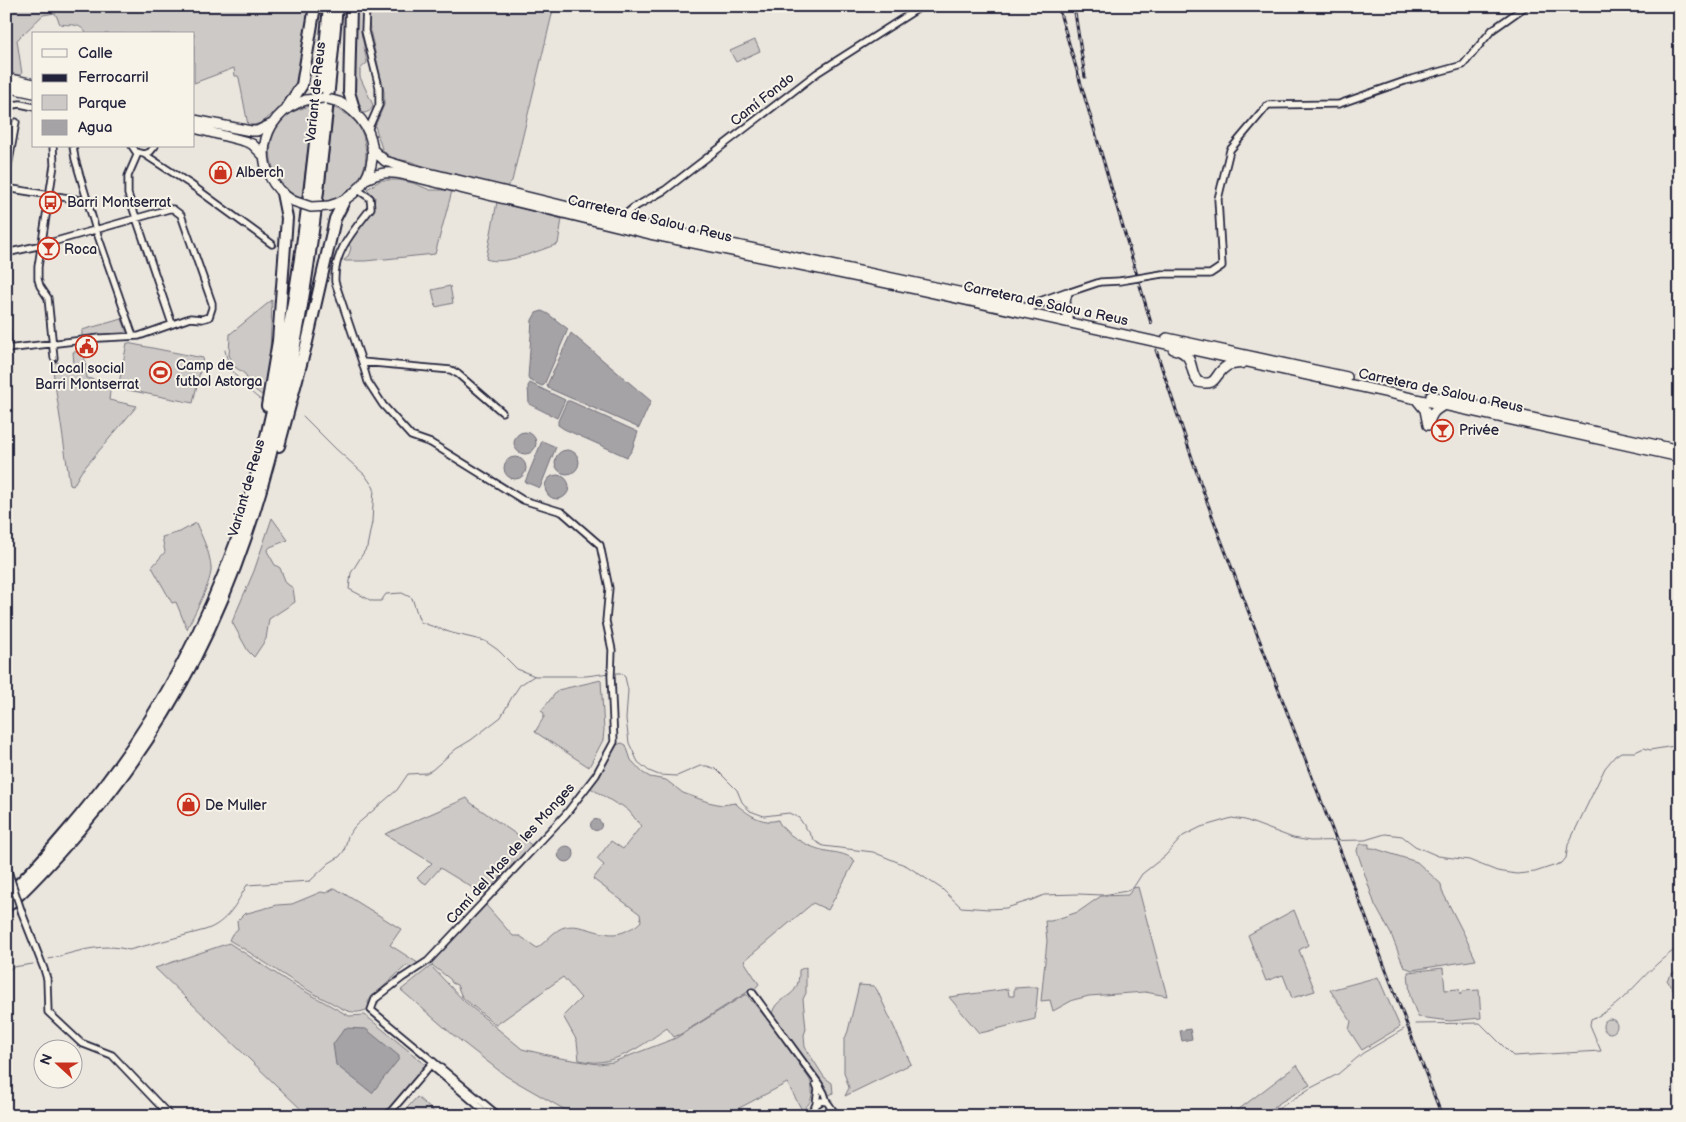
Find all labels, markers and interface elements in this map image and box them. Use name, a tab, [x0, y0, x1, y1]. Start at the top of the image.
legend	[32, 32, 195, 148]
street label: Variant de Reus	[302, 41, 329, 143]
text: Calle	[78, 44, 113, 63]
text: Ferrocarril	[78, 68, 149, 87]
street label: Camí Fondo	[727, 69, 798, 130]
text: Parque	[78, 94, 127, 113]
text: Agua	[78, 118, 112, 137]
shop icon: Alberch	[208, 160, 232, 184]
place label: Alberch	[236, 164, 284, 181]
bus stop icon: Barri Montserrat	[39, 190, 63, 214]
street label: Carretera de Salou a Reus	[566, 191, 734, 246]
place label: Barri Montserrat	[67, 194, 172, 211]
bar icon: Roca	[36, 237, 60, 261]
place label: Roca	[64, 241, 97, 258]
street label: Carretera de Salou a Reus	[962, 278, 1130, 329]
public building icon: Local social Barri Montserrat	[75, 334, 99, 358]
place label: Camp de futbol Astorga	[176, 357, 263, 390]
place label: Local social Barri Montserrat	[35, 360, 140, 393]
sports icon: Camp de futbol Astorga	[148, 361, 172, 385]
street label: Carretera de Salou a Reus	[1357, 365, 1525, 416]
bar icon: Privée	[1431, 418, 1455, 442]
place label: Privée	[1459, 422, 1499, 439]
street label: Variant de Reus	[224, 437, 269, 539]
street label: Camí del Mas de les Monges	[443, 779, 578, 927]
shop icon: De Muller	[177, 793, 201, 817]
place label: De Muller	[205, 797, 267, 814]
north arrow	[32, 1040, 82, 1090]
text: N	[37, 1052, 56, 1067]

